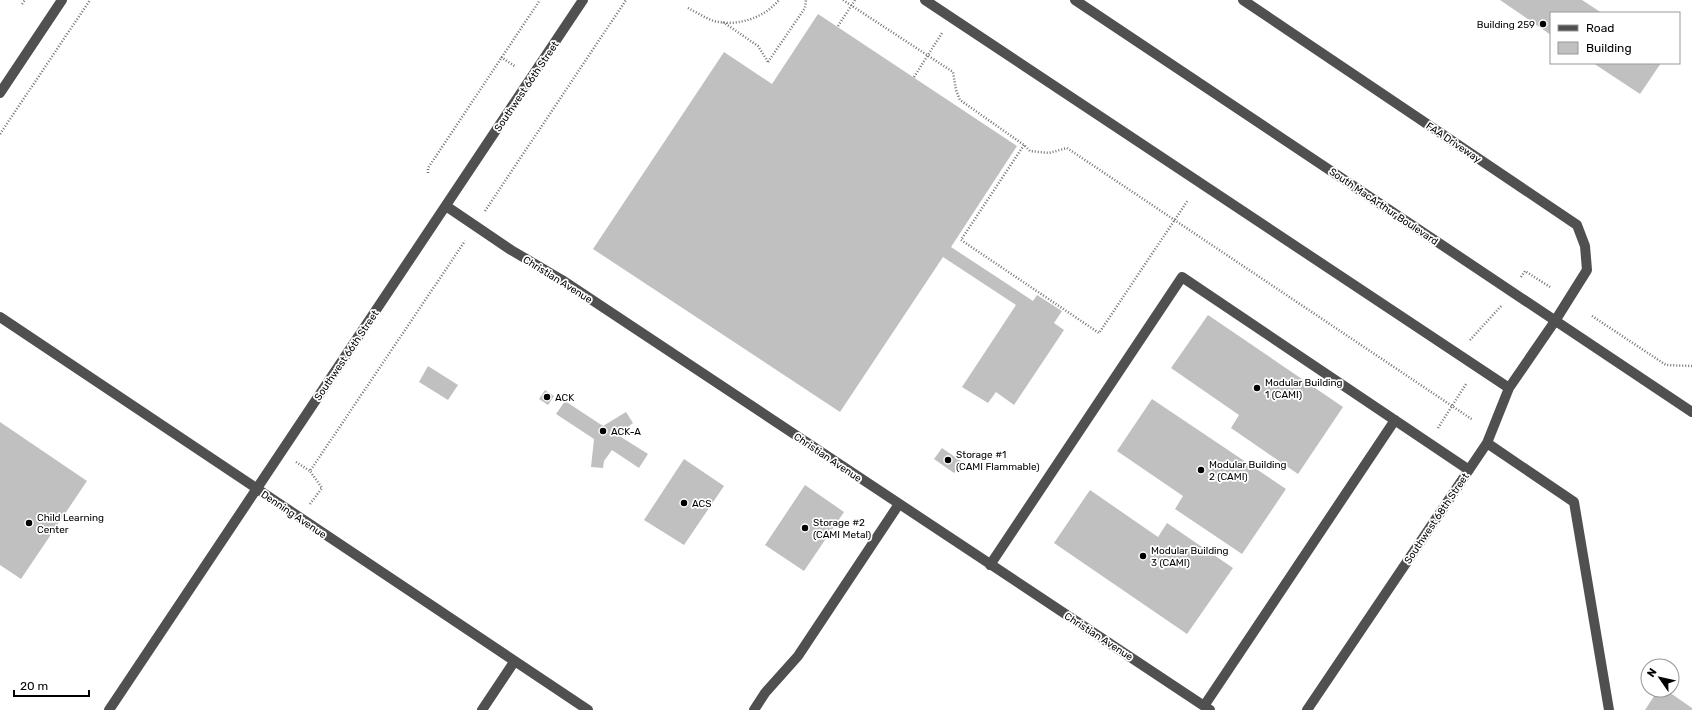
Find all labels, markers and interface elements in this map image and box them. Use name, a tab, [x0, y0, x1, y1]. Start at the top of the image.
legend	[1550, 12, 1680, 64]
place label: Building 259	[1477, 19, 1535, 31]
marker: Building 259	[1538, 19, 1548, 29]
text: Road	[1586, 21, 1614, 35]
street label: Southwest 66th Street	[492, 39, 562, 134]
text: Building	[1586, 41, 1632, 55]
street label: FAA Driveway	[1424, 120, 1484, 166]
street label: South MacArthur Boulevard	[1327, 166, 1440, 248]
street label: Christian Avenue	[521, 254, 595, 306]
street label: Southwest 66th Street	[312, 308, 382, 403]
place label: Modular Building 1 (CAMI)	[1265, 377, 1343, 401]
marker: Modular Building 1 (CAMI)	[1252, 383, 1262, 393]
marker: ACK	[542, 392, 552, 402]
place label: ACK	[555, 392, 574, 404]
marker: ACK-A	[598, 426, 608, 436]
place label: ACK-A	[611, 426, 641, 438]
street label: Christian Avenue	[791, 431, 864, 485]
place label: Storage #1 (CAMI Flammable)	[956, 449, 1040, 473]
marker: Storage #1 (CAMI Flammable)	[943, 455, 953, 465]
place label: Modular Building 2 (CAMI)	[1209, 459, 1287, 483]
marker: Modular Building 2 (CAMI)	[1196, 465, 1206, 475]
street label: Southwest 68th Street	[1402, 471, 1472, 566]
street label: Denning Avenue	[258, 489, 329, 541]
marker: ACS	[679, 498, 689, 508]
place label: ACS	[692, 498, 711, 510]
place label: Child Learning Center	[37, 512, 104, 536]
place label: Storage #2 (CAMI Metal)	[813, 517, 871, 541]
marker: Child Learning Center	[24, 518, 34, 528]
marker: Storage #2 (CAMI Metal)	[800, 523, 810, 533]
place label: Modular Building 3 (CAMI)	[1151, 545, 1229, 569]
marker: Modular Building 3 (CAMI)	[1138, 551, 1148, 561]
street label: Christian Avenue	[1062, 610, 1135, 664]
north arrow	[1640, 658, 1680, 698]
text: N	[1645, 666, 1660, 680]
scale bar	[14, 672, 89, 698]
text: 20 m	[20, 679, 48, 693]

